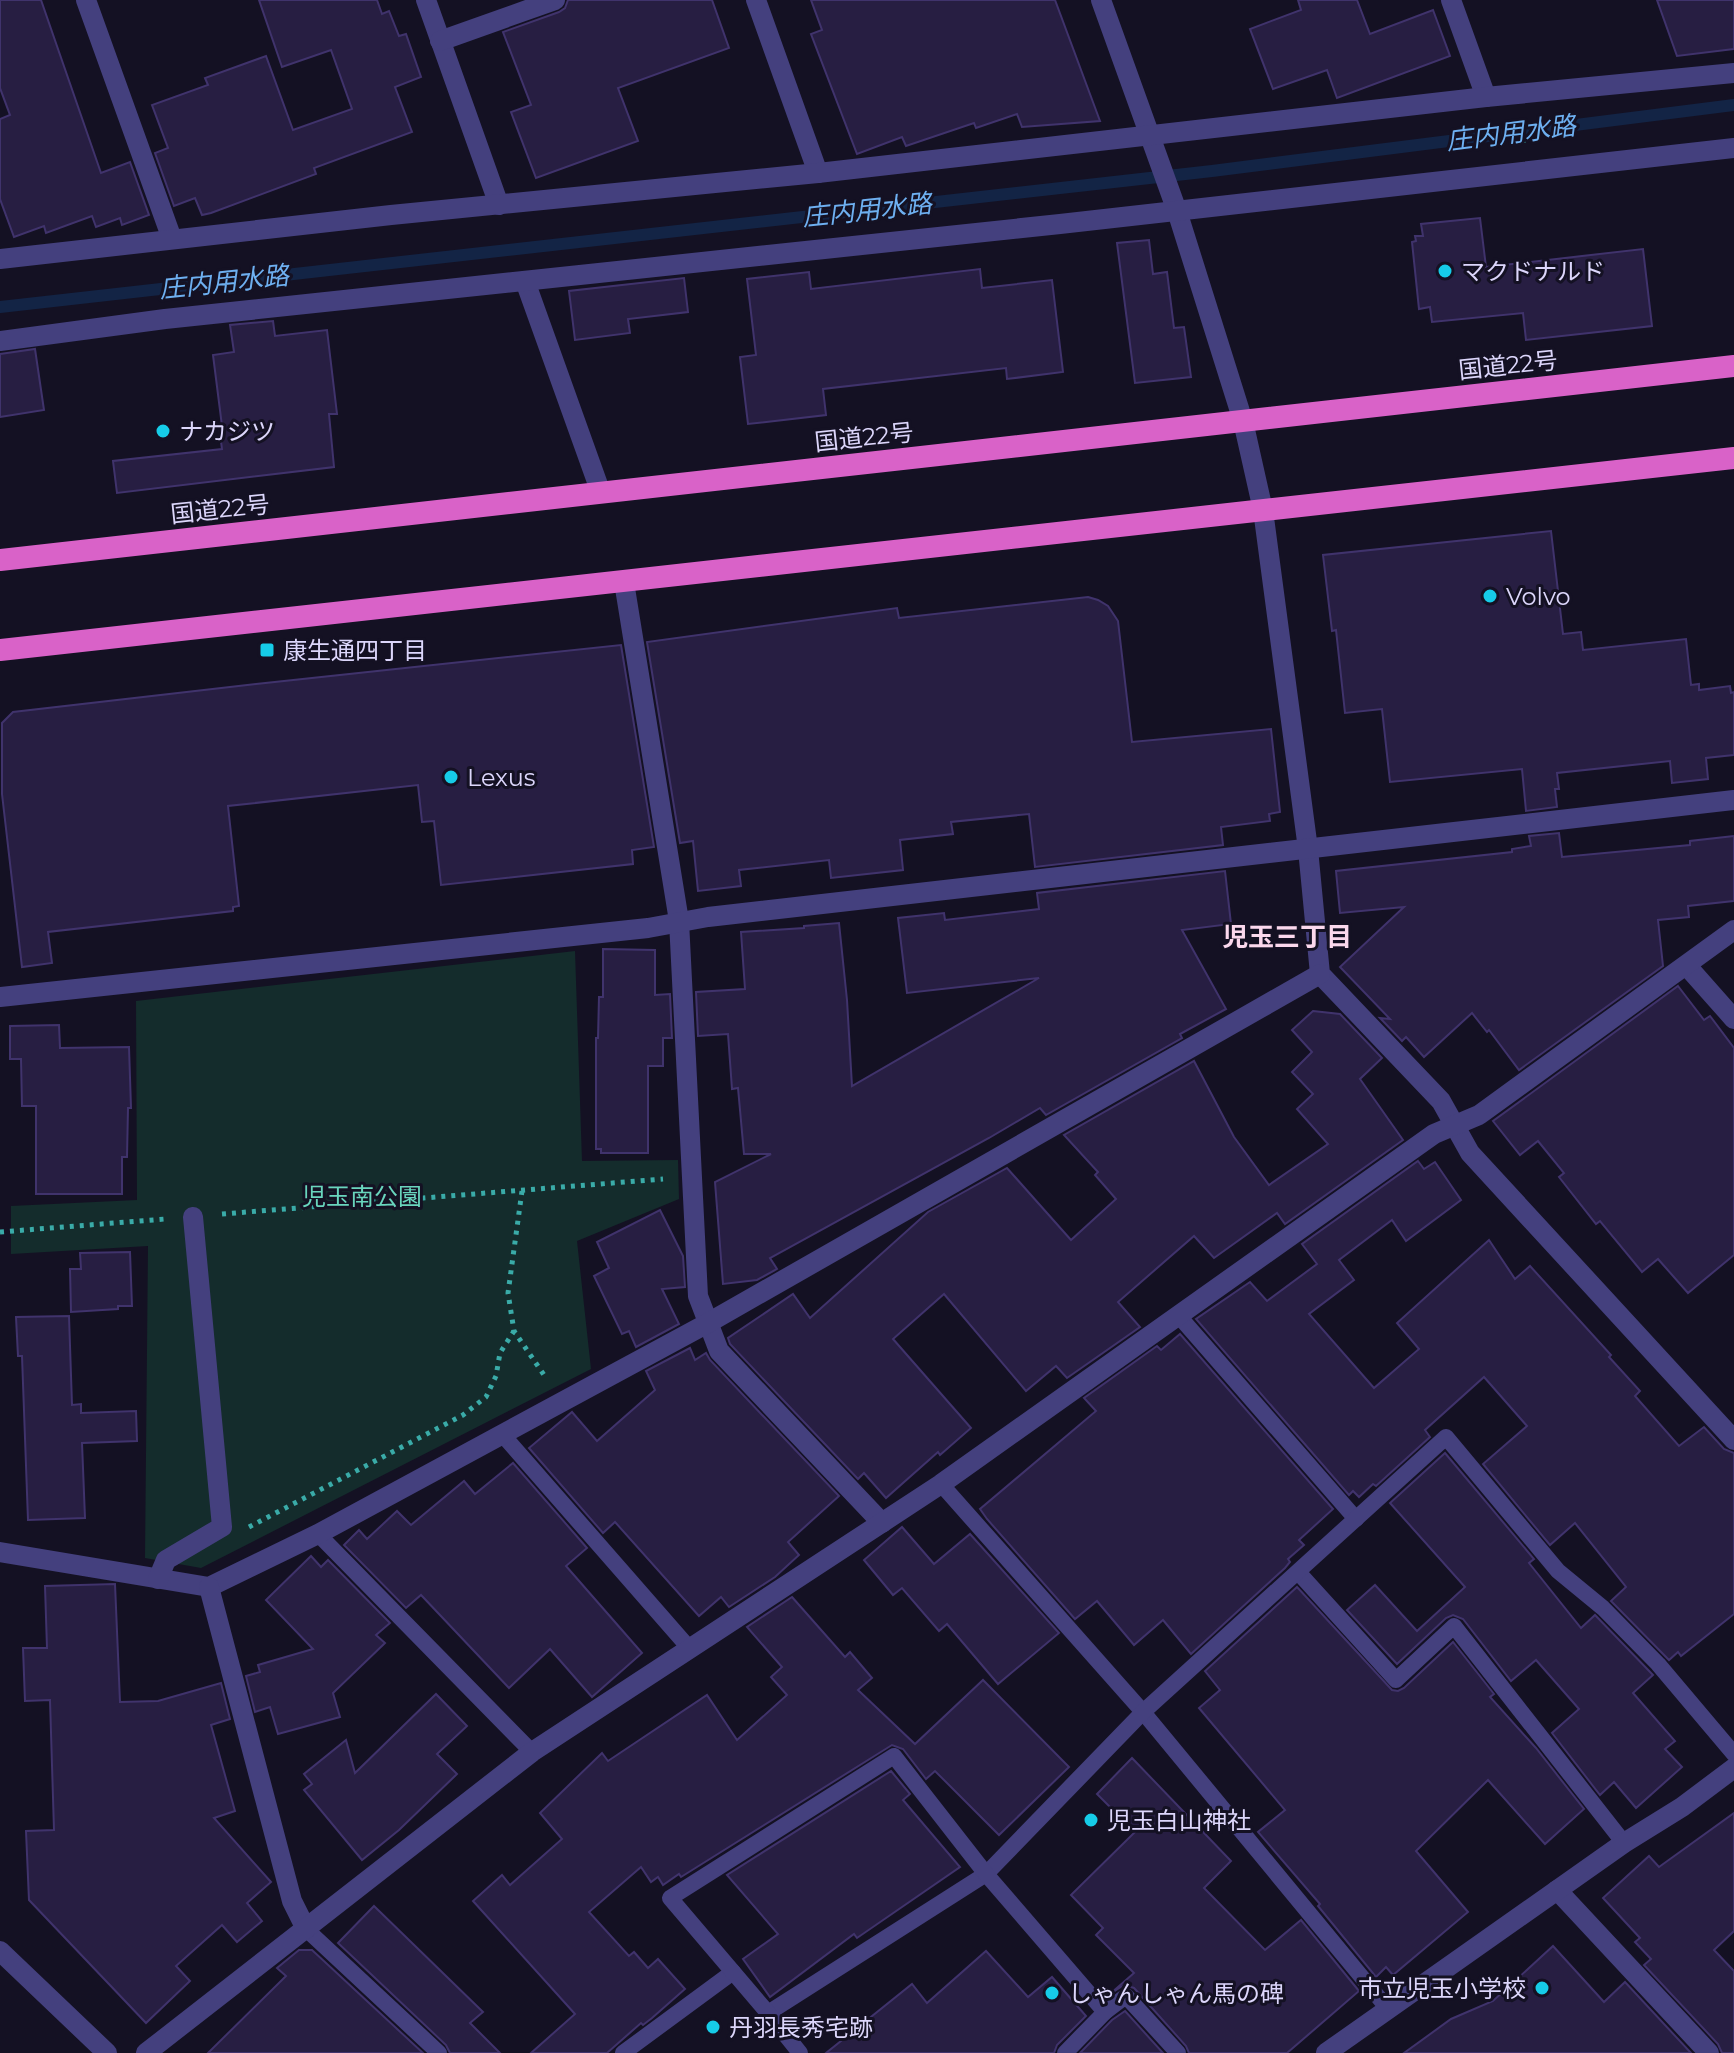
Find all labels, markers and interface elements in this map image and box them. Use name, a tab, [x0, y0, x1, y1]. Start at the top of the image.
water label: 庄内用水路	[1445, 109, 1579, 157]
water label: 庄内用水路	[801, 187, 935, 233]
place label: マクドナルド	[1461, 257, 1605, 286]
water label: 庄内用水路	[158, 259, 292, 305]
marker: マクドナルド	[1436, 262, 1454, 280]
street label: 国道22号	[1457, 345, 1559, 385]
place label: ナカジツ	[179, 417, 275, 446]
street label: 国道22号	[813, 417, 915, 457]
marker: ナカジツ	[154, 422, 172, 440]
street label: 国道22号	[169, 489, 271, 529]
place label: Volvo	[1506, 582, 1571, 611]
marker: Volvo	[1481, 587, 1499, 605]
place label: 康生通四丁目	[283, 636, 427, 665]
marker: 康生通四丁目	[258, 641, 276, 659]
place label: Lexus	[467, 763, 536, 792]
marker: Lexus	[442, 768, 460, 786]
district label: 児玉三丁目	[1222, 921, 1352, 953]
park label: 児玉南公園	[302, 1182, 422, 1211]
place label: 児玉白山神社	[1107, 1806, 1251, 1835]
marker: 児玉白山神社	[1082, 1811, 1100, 1829]
place label: 市立児玉小学校	[1358, 1974, 1526, 2003]
place label: しゃんしゃん馬の碑	[1068, 1979, 1284, 2008]
marker: 市立児玉小学校	[1533, 1979, 1551, 1997]
marker: しゃんしゃん馬の碑	[1043, 1984, 1061, 2002]
place label: 丹羽長秀宅跡	[729, 2013, 873, 2042]
marker: 丹羽長秀宅跡	[704, 2018, 722, 2036]

